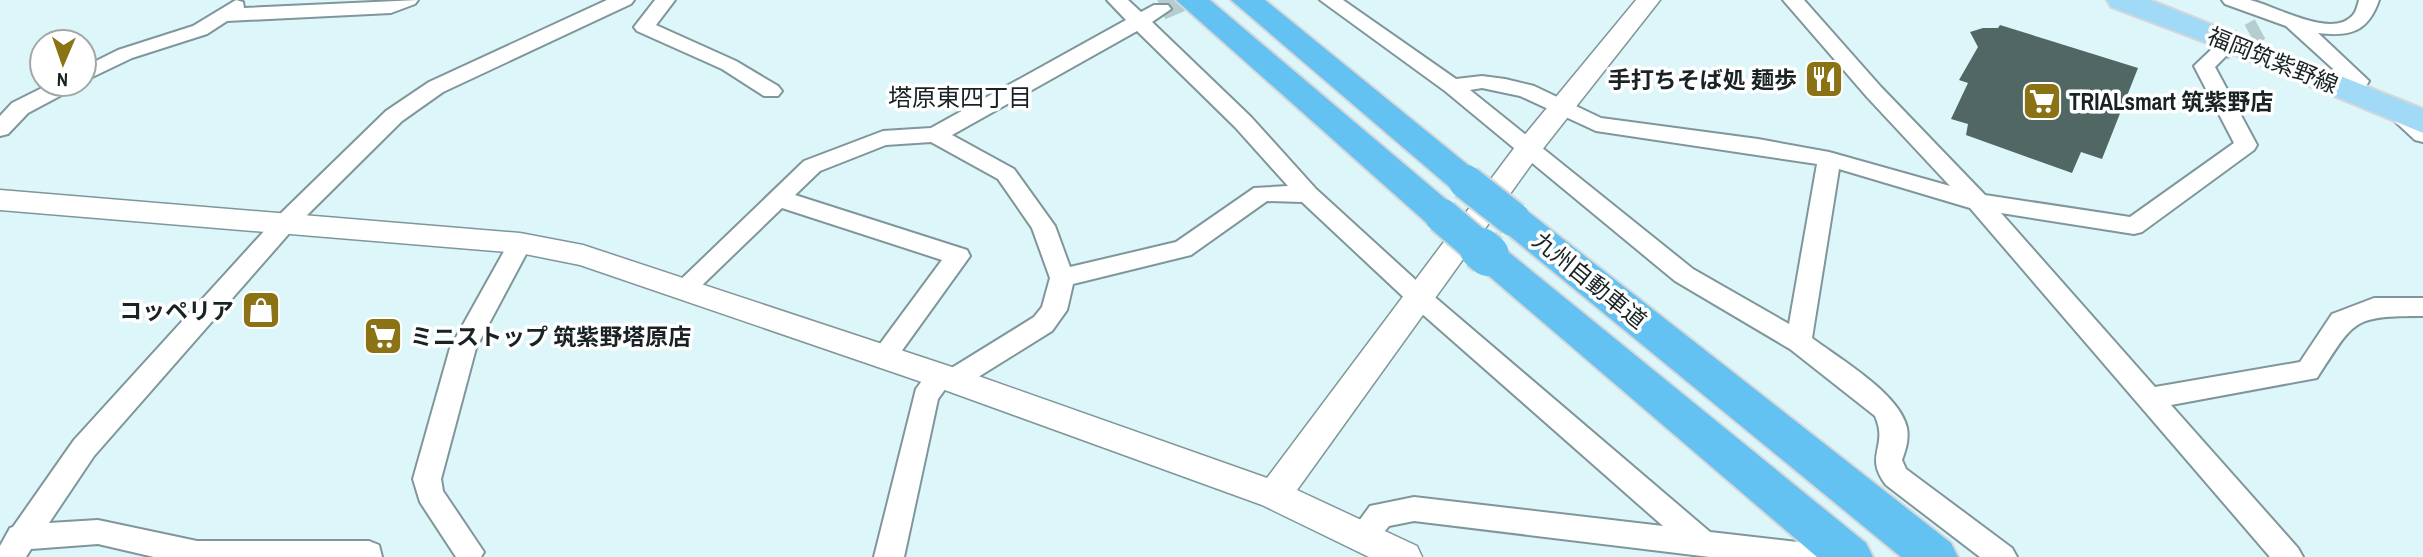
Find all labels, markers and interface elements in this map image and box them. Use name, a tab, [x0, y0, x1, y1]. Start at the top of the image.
street label: 福岡筑紫野線	[2203, 20, 2343, 100]
north arrow	[28, 28, 98, 98]
restaurant icon: 手打ちそば処 麺歩	[1803, 58, 1845, 100]
place label: 手打ちそば処 麺歩	[1608, 64, 1797, 95]
text: N	[56, 67, 68, 93]
supermarket icon: TRIALsmart 筑紫野店	[2021, 80, 2063, 122]
district label: 塔原東四丁目	[888, 81, 1032, 113]
place label: TRIALsmart 筑紫野店	[2069, 86, 2273, 117]
street label: 九州自動車道	[1527, 225, 1653, 335]
shop icon: コッペリア	[240, 289, 282, 331]
place label: コッペリア	[119, 295, 234, 326]
supermarket icon: ミニストップ 筑紫野塔原店	[362, 315, 404, 357]
place label: ミニストップ 筑紫野塔原店	[410, 321, 691, 352]

